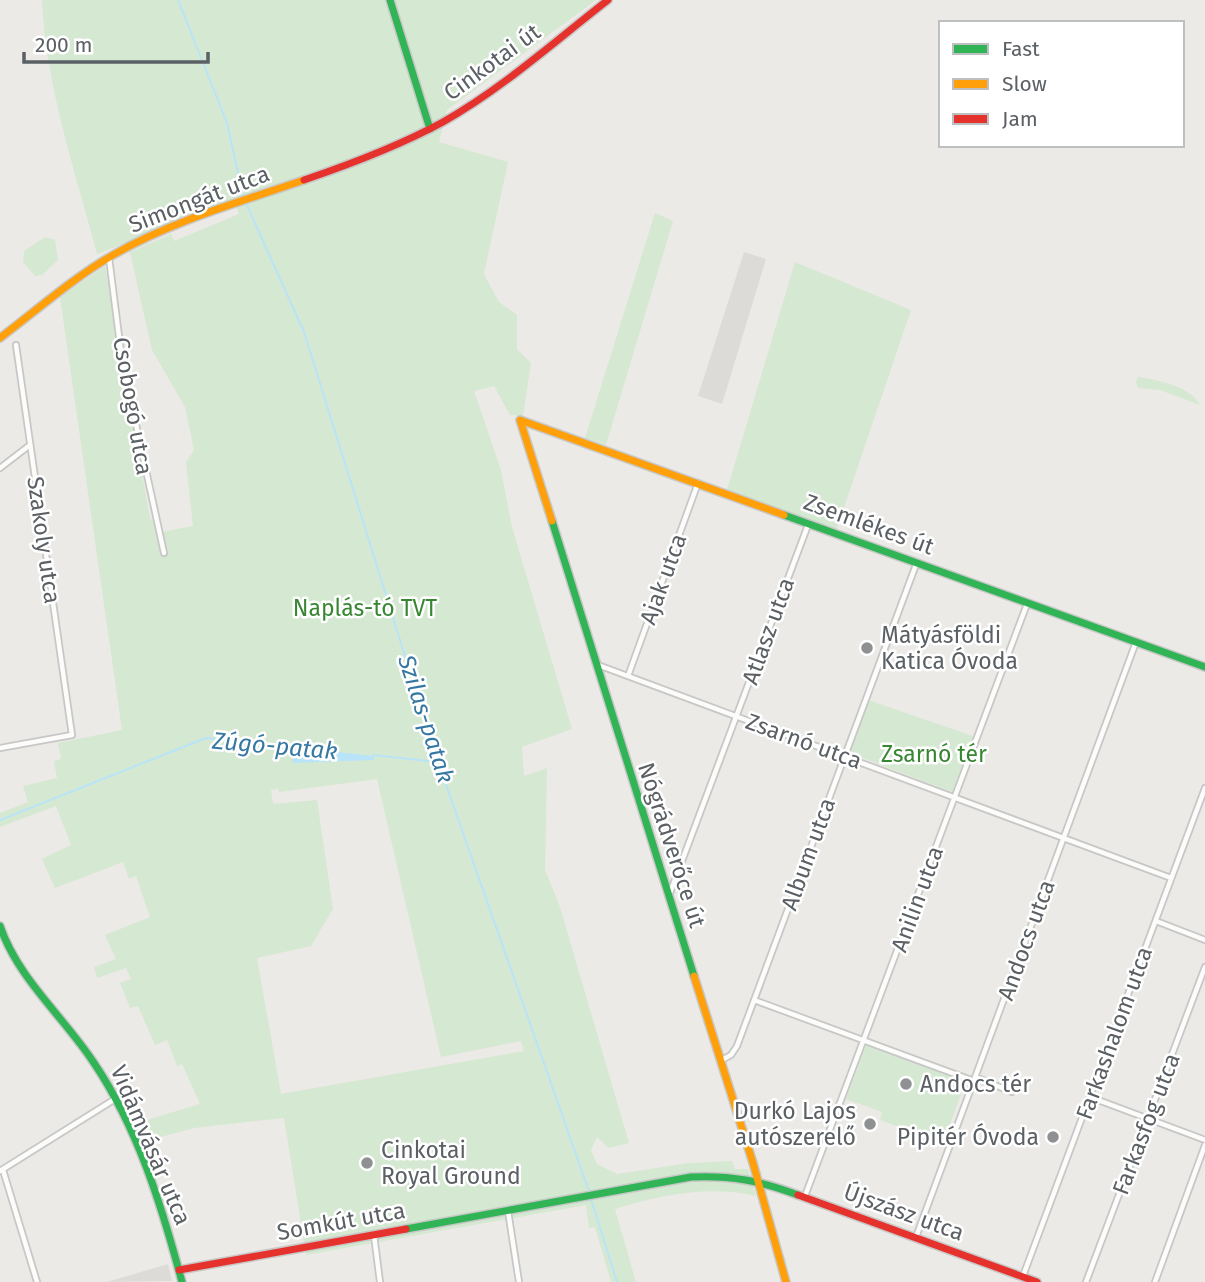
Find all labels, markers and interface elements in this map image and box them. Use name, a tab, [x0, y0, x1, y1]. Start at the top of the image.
street label: Cinkotai út	[438, 17, 546, 106]
scale bar	[24, 21, 208, 65]
legend	[939, 21, 1184, 147]
text: 200 m	[35, 32, 92, 58]
text: Fast	[1002, 36, 1040, 62]
text: Slow	[1002, 71, 1047, 97]
text: Jam	[1002, 106, 1038, 132]
street label: Simongát utca	[125, 159, 273, 239]
street label: Csobogó utca	[107, 335, 159, 477]
street label: Szakoly utca	[21, 475, 67, 605]
street label: Zsemlékes út	[800, 488, 939, 561]
street label: Ajak utca	[634, 530, 692, 628]
street label: Atlasz utca	[736, 574, 800, 688]
park label: Naplás-tó TVT	[293, 594, 437, 622]
place label: Mátyásföldi Katica Óvoda	[881, 621, 1018, 675]
marker: Mátyásföldi Katica Óvoda	[859, 640, 875, 656]
water label: Szilas-patak	[392, 651, 460, 787]
street label: Zsarnó utca	[742, 707, 866, 775]
water label: Zúgó-patak	[210, 727, 339, 765]
park label: Zsarnó tér	[881, 740, 987, 768]
street label: Nógrádverőce út	[632, 759, 712, 932]
street label: Album utca	[775, 794, 841, 914]
street label: Anilin utca	[885, 842, 949, 956]
street label: Andocs utca	[991, 876, 1061, 1004]
street label: Farkashalom utca	[1070, 943, 1158, 1123]
street label: Farkasfog utca	[1106, 1049, 1186, 1199]
street label: Vidámvásár utca	[105, 1061, 197, 1229]
place label: Andocs tér	[920, 1070, 1031, 1098]
marker: Andocs tér	[898, 1076, 914, 1092]
place label: Durkó Lajos autószerelő	[734, 1097, 856, 1151]
marker: Durkó Lajos autószerelő	[862, 1116, 878, 1132]
place label: Pipitér Óvoda	[897, 1122, 1039, 1151]
marker: Pipitér Óvoda	[1045, 1129, 1061, 1145]
place label: Cinkotai Royal Ground	[381, 1136, 521, 1190]
marker: Cinkotai Royal Ground	[359, 1155, 375, 1171]
street label: Újszász utca	[840, 1176, 968, 1247]
street label: Somkút utca	[275, 1196, 407, 1246]

